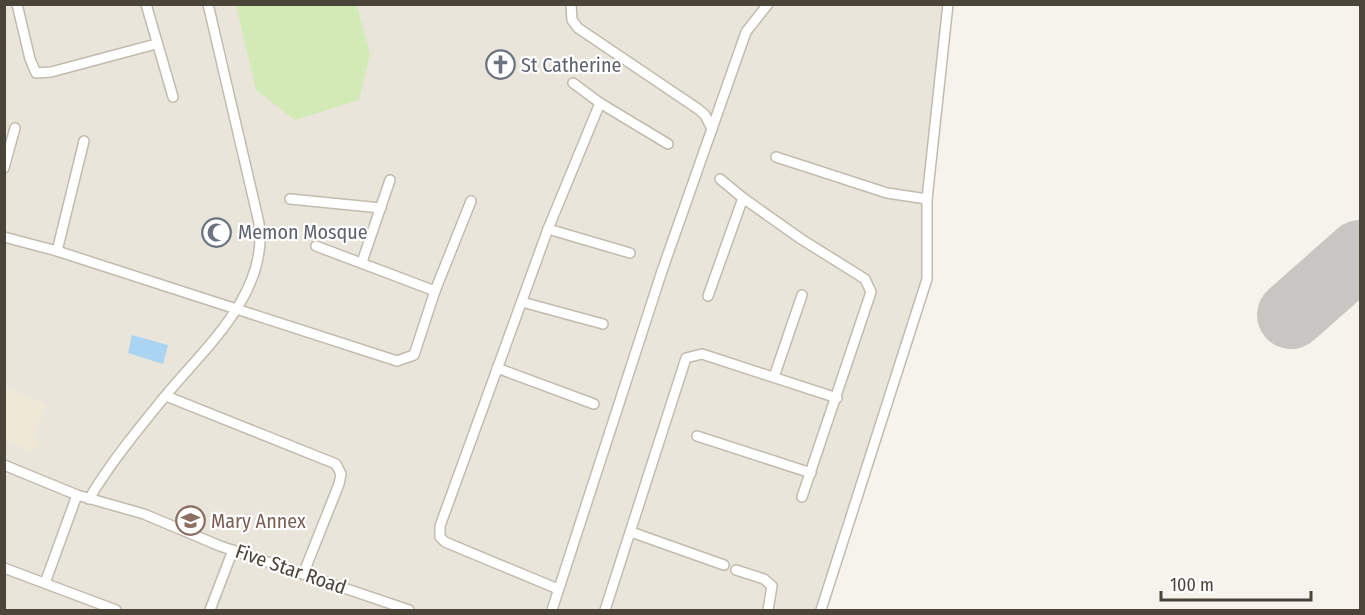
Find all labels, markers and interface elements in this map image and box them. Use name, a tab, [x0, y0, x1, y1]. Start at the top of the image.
church icon: St Catherine	[484, 49, 516, 81]
place label: St Catherine	[521, 53, 621, 77]
mosque icon: Memon Mosque	[201, 216, 233, 248]
place label: Memon Mosque	[238, 220, 368, 244]
school or university icon: Mary Annex	[174, 505, 206, 537]
place label: Mary Annex	[211, 509, 306, 533]
street label: Five Star Road	[232, 539, 350, 599]
scale bar	[1161, 564, 1311, 602]
text: 100 m	[1170, 574, 1214, 596]

